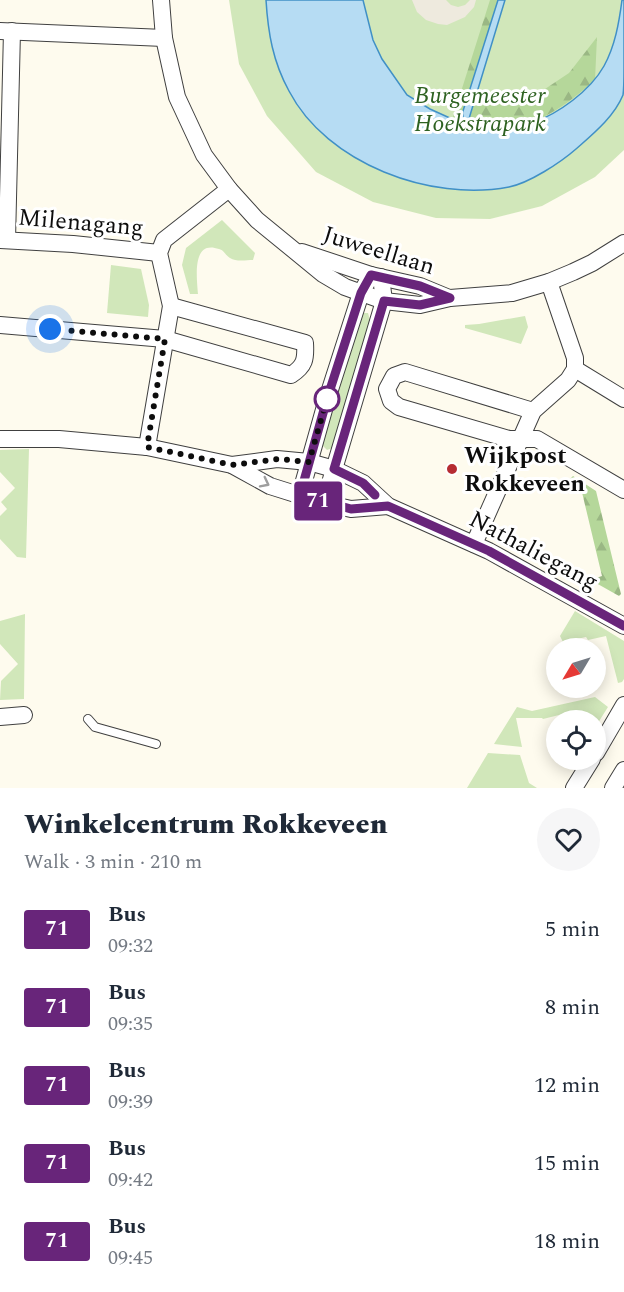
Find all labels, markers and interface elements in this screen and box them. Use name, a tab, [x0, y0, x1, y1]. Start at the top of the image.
park label: Burgemeester Hoekstrapark	[414, 78, 546, 142]
street label: Milenagang	[16, 200, 145, 246]
street label: Juweellaan	[318, 217, 439, 285]
your location	[35, 314, 65, 344]
unlabelled marker	[314, 386, 340, 412]
place label: Wijkpost Rokkeveen	[464, 438, 585, 502]
marker: Wijkpost Rokkeveen	[445, 462, 459, 476]
one-way arrow	[259, 475, 270, 487]
line badge: 71	[291, 482, 345, 520]
text: 71	[306, 485, 330, 517]
street label: Nathaliegang	[462, 502, 605, 600]
north arrow	[546, 638, 606, 698]
map controls	[546, 638, 606, 770]
button: locate	[546, 710, 606, 770]
text: Winkelcentrum Rokkeveen	[24, 803, 388, 846]
button: heart	[537, 808, 600, 871]
text: Walk · 3 min · 210 m	[24, 847, 202, 877]
text: Bus	[108, 898, 146, 931]
text: 71	[45, 913, 69, 945]
text: 5 min	[545, 913, 600, 946]
text: 09:32	[108, 931, 153, 961]
text: Bus	[108, 976, 146, 1009]
text: 71	[45, 991, 69, 1023]
text: 8 min	[545, 991, 600, 1024]
text: 09:35	[108, 1009, 153, 1039]
text: Bus	[108, 1054, 146, 1087]
text: 71	[45, 1069, 69, 1101]
text: 12 min	[534, 1069, 600, 1102]
text: 09:39	[108, 1087, 153, 1117]
text: Bus	[108, 1132, 146, 1165]
text: 71	[45, 1147, 69, 1179]
text: 15 min	[534, 1147, 600, 1180]
text: 09:42	[108, 1165, 153, 1195]
text: Bus	[108, 1210, 146, 1243]
text: 71	[45, 1225, 69, 1257]
text: 18 min	[534, 1225, 600, 1258]
text: 09:45	[108, 1243, 153, 1273]

